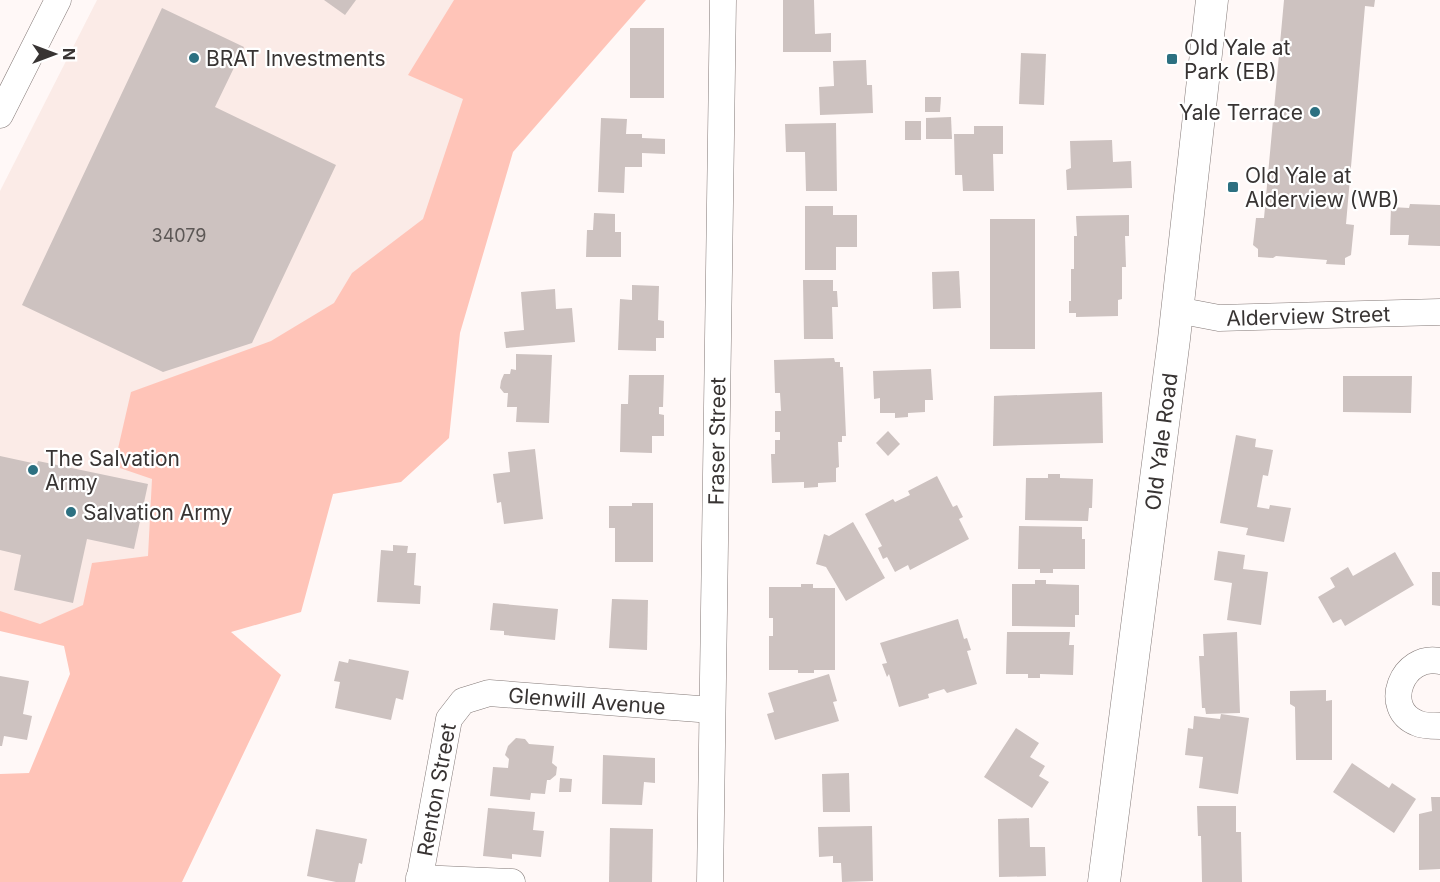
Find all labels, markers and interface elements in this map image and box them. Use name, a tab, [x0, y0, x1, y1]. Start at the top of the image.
north arrow	[24, 24, 84, 84]
place label: Old Yale at Park (EB)	[1184, 35, 1290, 84]
place label: BRAT Investments	[206, 46, 386, 71]
text: N	[59, 48, 79, 60]
marker: BRAT Investments	[187, 51, 201, 65]
marker: Old Yale at Park (EB)	[1165, 52, 1179, 66]
place label: Yale Terrace	[1179, 100, 1303, 125]
marker: Yale Terrace	[1308, 105, 1322, 119]
place label: Old Yale at Alderview (WB)	[1245, 163, 1400, 212]
marker: Old Yale at Alderview (WB)	[1226, 180, 1240, 194]
house number: 34079	[152, 225, 206, 246]
street label: Alderview Street	[1226, 301, 1391, 330]
street label: Old Yale Road	[1140, 371, 1182, 512]
street label: Fraser Street	[703, 377, 730, 505]
place label: The Salvation Army	[45, 446, 180, 495]
marker: The Salvation Army	[26, 463, 40, 477]
place label: Salvation Army	[83, 500, 233, 525]
marker: Salvation Army	[64, 505, 78, 519]
street label: Glenwill Avenue	[507, 682, 667, 719]
street label: Renton Street	[412, 721, 461, 858]

